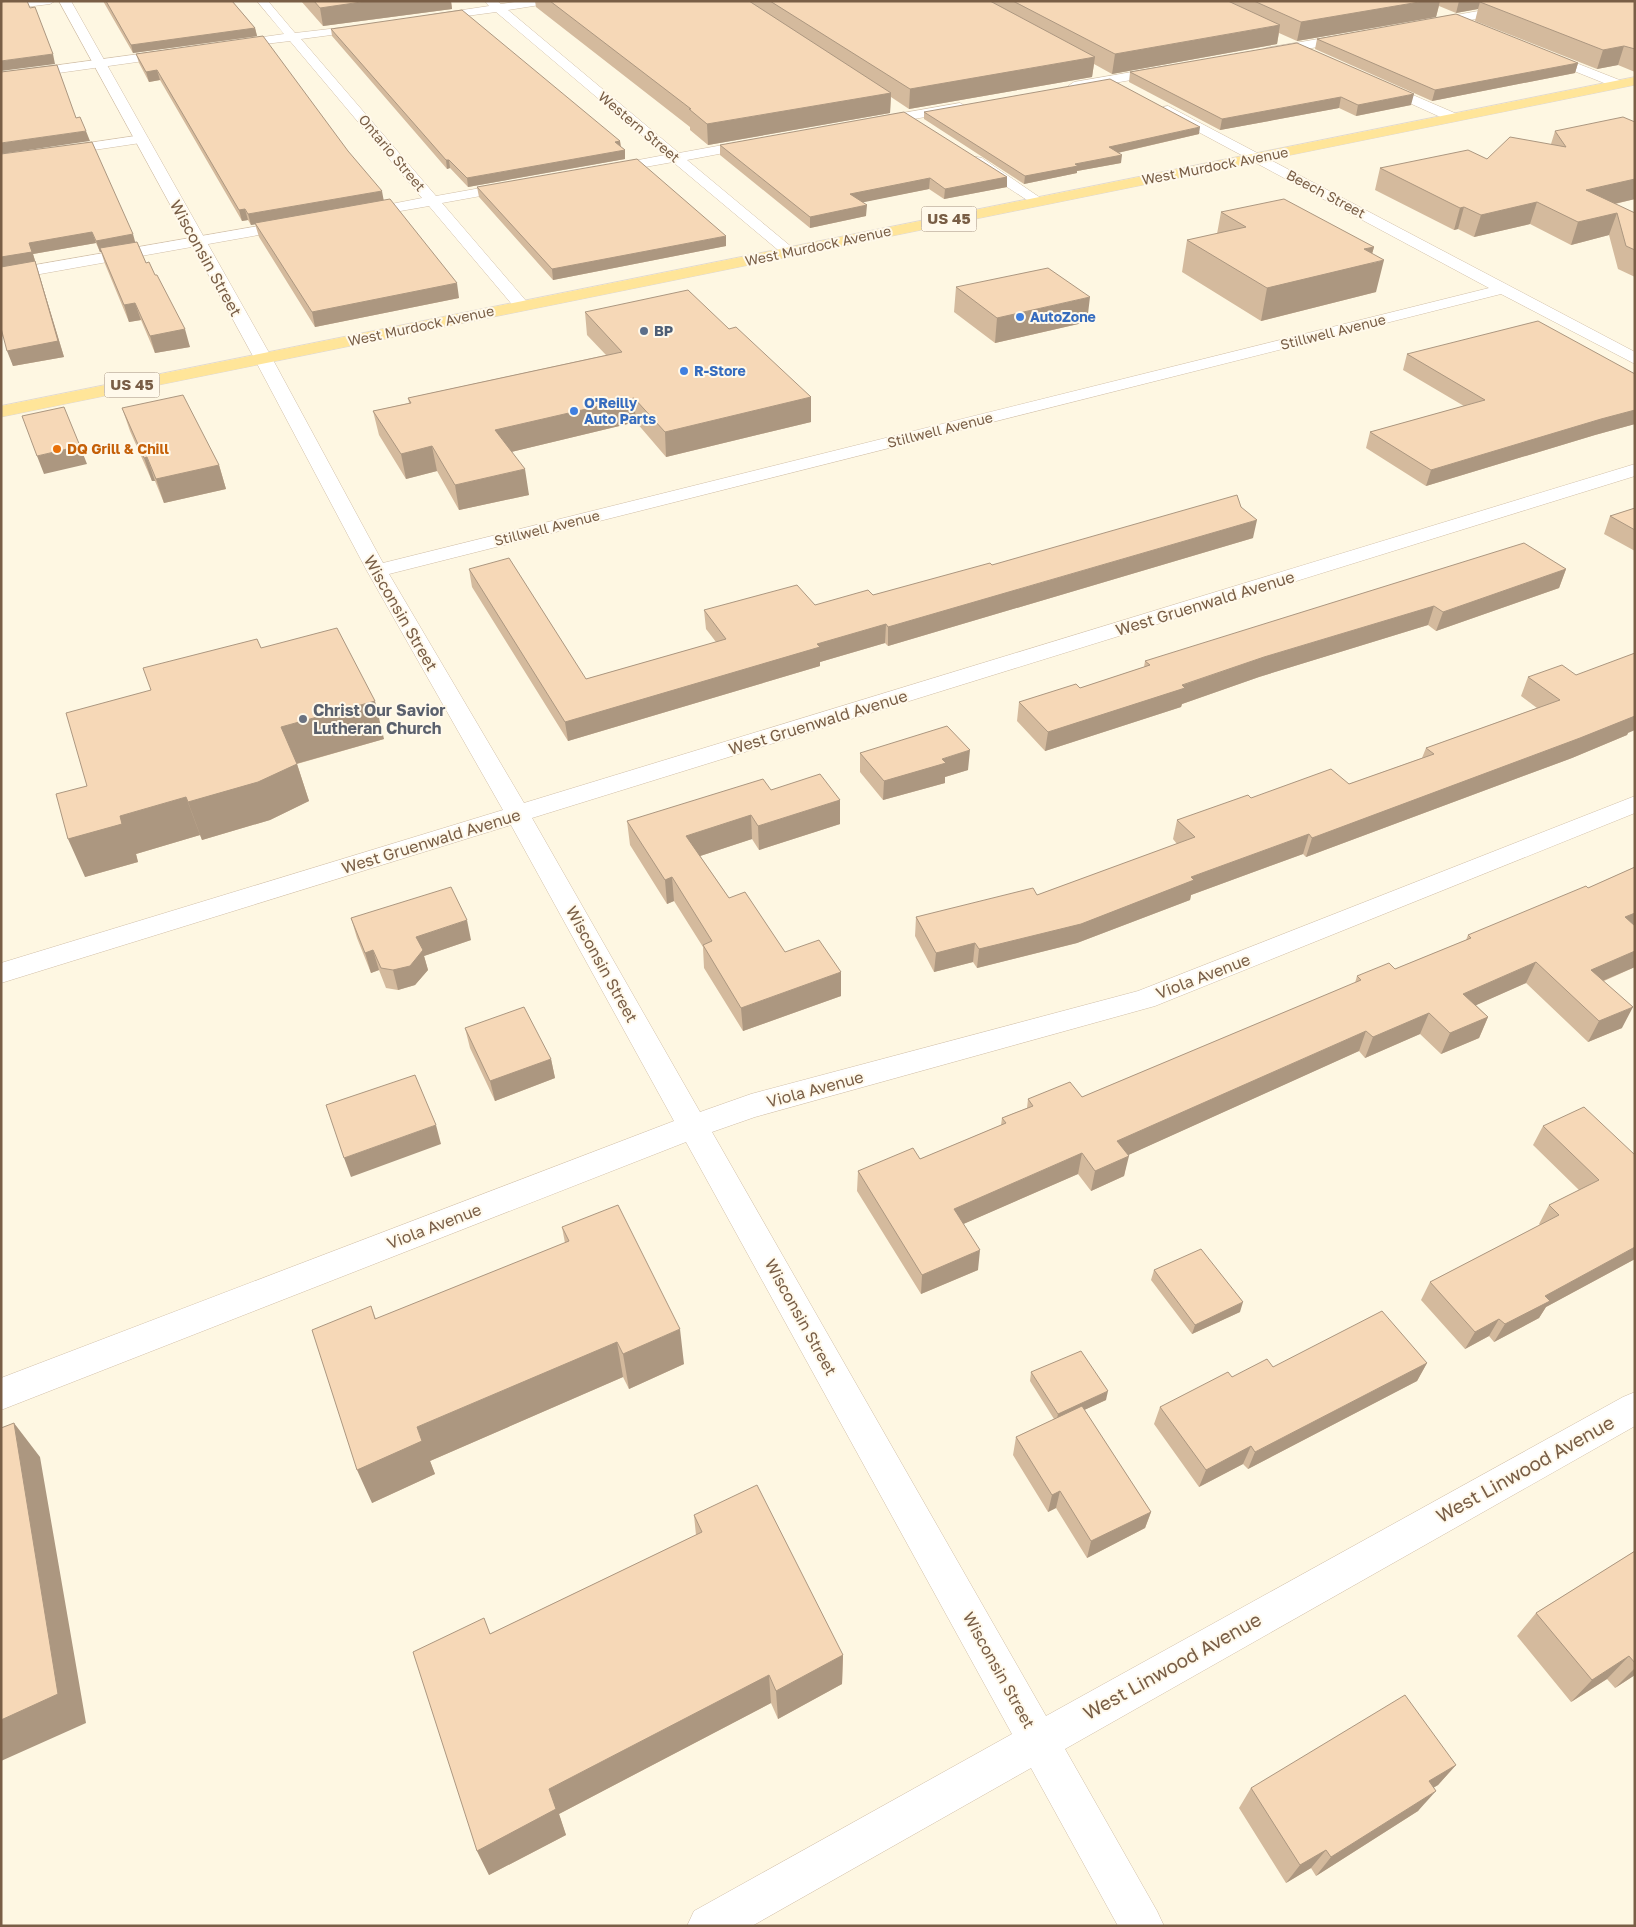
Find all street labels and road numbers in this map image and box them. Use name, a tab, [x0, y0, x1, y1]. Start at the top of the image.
street label: Western Street	[595, 88, 684, 166]
street label: Ontario Street	[355, 111, 429, 194]
street label: West Murdock Avenue	[1140, 143, 1290, 188]
street label: Beech Street	[1284, 166, 1369, 221]
street label: Wisconsin Street	[166, 196, 246, 320]
road number: US 45	[922, 206, 976, 232]
street label: West Murdock Avenue	[743, 222, 892, 269]
street label: West Murdock Avenue	[346, 302, 495, 349]
street label: Stillwell Avenue	[1278, 310, 1387, 353]
road number: US 45	[104, 372, 160, 398]
street label: Stillwell Avenue	[885, 408, 994, 451]
street label: Stillwell Avenue	[492, 506, 601, 549]
street label: Wisconsin Street	[360, 552, 442, 674]
street label: West Gruenwald Avenue	[1113, 566, 1297, 640]
street label: West Gruenwald Avenue	[726, 685, 910, 759]
street label: West Gruenwald Avenue	[339, 804, 523, 878]
street label: Wisconsin Street	[562, 902, 642, 1026]
street label: Viola Avenue	[1153, 949, 1253, 1003]
street label: Viola Avenue	[764, 1066, 866, 1112]
street label: Viola Avenue	[384, 1199, 484, 1253]
street label: Wisconsin Street	[761, 1255, 841, 1379]
street label: West Linwood Avenue	[1432, 1410, 1618, 1527]
street label: West Linwood Avenue	[1079, 1607, 1265, 1724]
street label: Wisconsin Street	[959, 1608, 1039, 1732]

